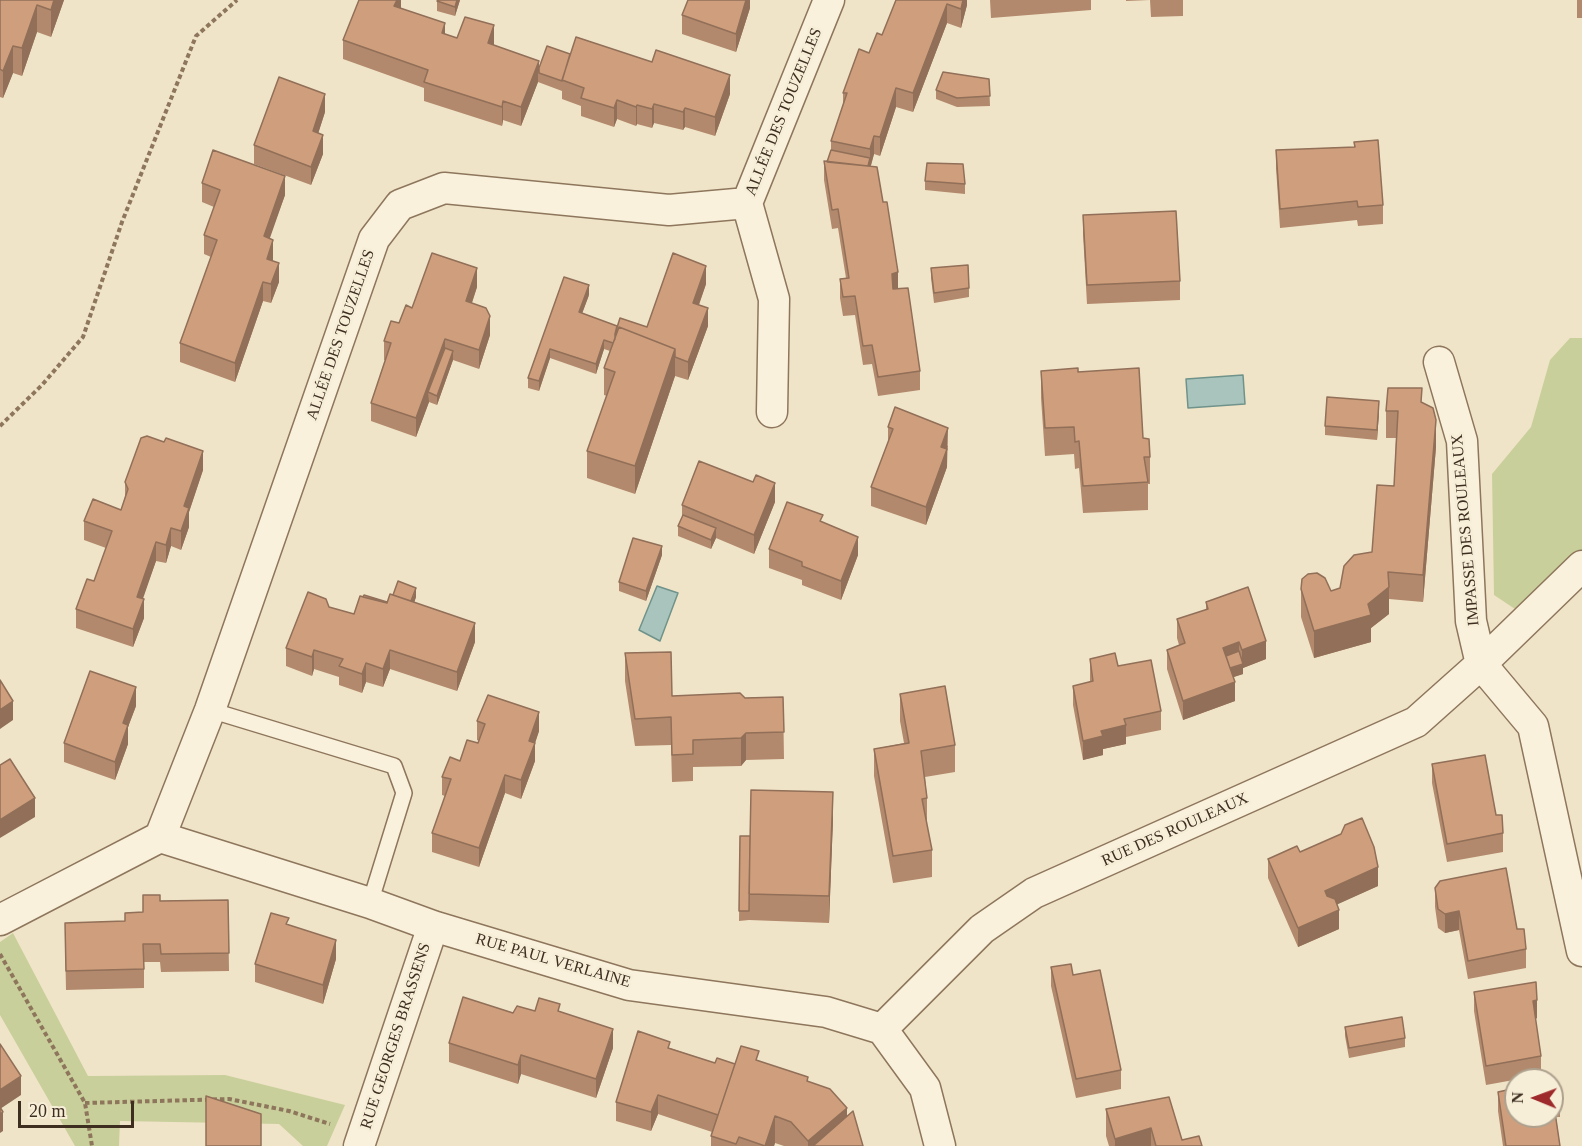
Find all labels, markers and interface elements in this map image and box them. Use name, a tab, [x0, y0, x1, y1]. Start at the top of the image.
street label: ALLÉE DES TOUZELLES	[742, 25, 826, 199]
street label: ALLÉE DES TOUZELLES	[303, 247, 379, 423]
street label: IMPASSE DES ROULEAUX	[1448, 433, 1484, 627]
street label: RUE DES ROULEAUX	[1099, 789, 1251, 871]
street label: RUE PAUL VERLAINE	[473, 930, 633, 992]
street label: RUE GEORGES BRASSENS	[357, 940, 435, 1132]
north arrow	[1504, 1068, 1564, 1128]
scale bar	[21, 1089, 136, 1127]
text: N	[1509, 1092, 1526, 1104]
text: 20 m	[29, 1101, 66, 1121]

